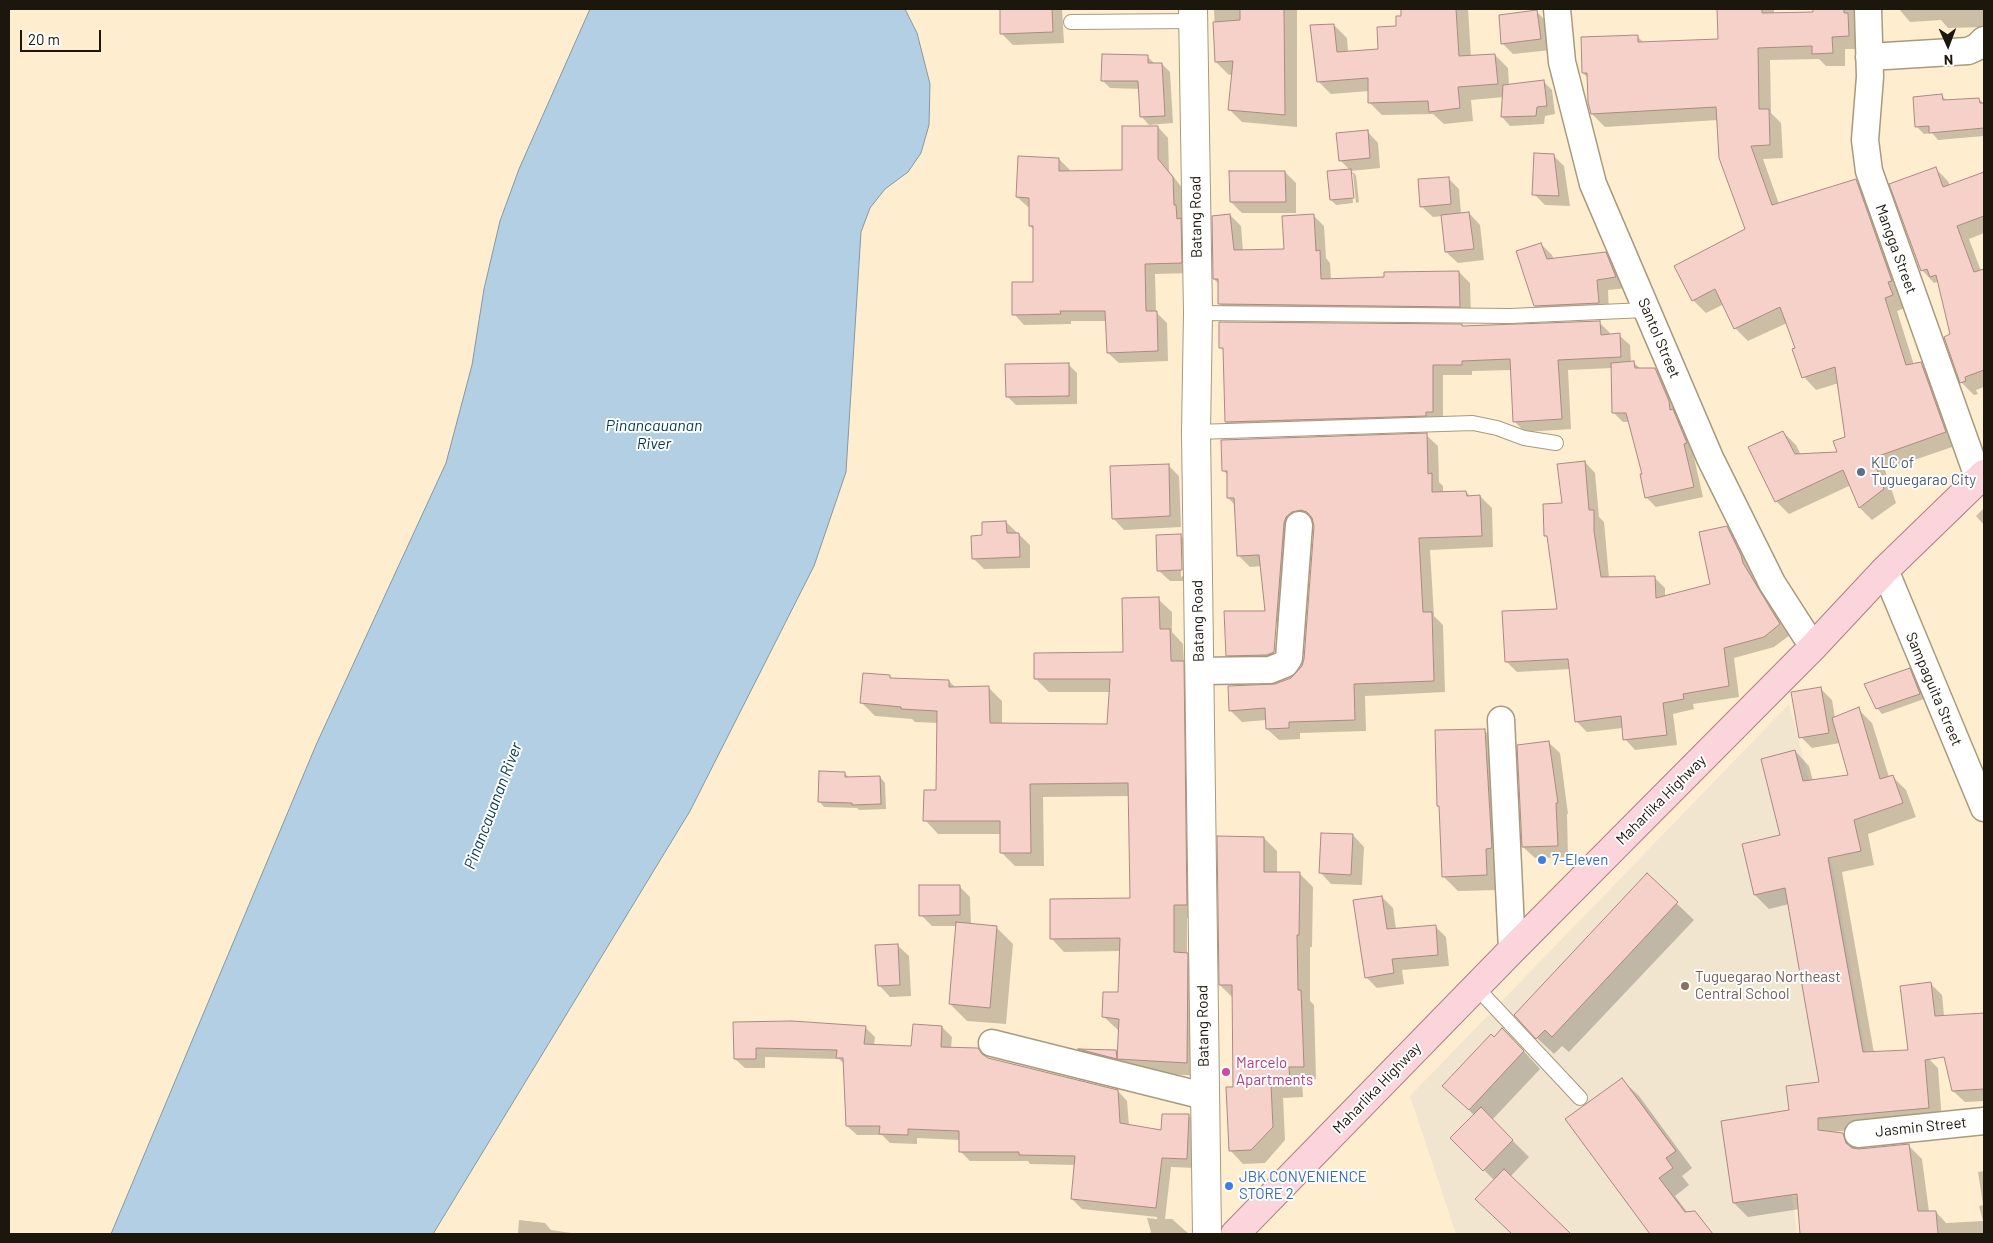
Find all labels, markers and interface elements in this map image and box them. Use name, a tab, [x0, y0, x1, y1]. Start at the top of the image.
scale bar	[22, 20, 104, 52]
north arrow	[1923, 20, 1973, 70]
text: 20 m	[28, 30, 60, 48]
text: N	[1944, 52, 1953, 69]
street label: Batang Road	[1186, 176, 1206, 258]
street label: Mangga Street	[1871, 202, 1921, 296]
street label: Santol Street	[1634, 295, 1684, 381]
water label: Pinancauanan River	[606, 416, 702, 454]
place label: KLC of Tuguegarao City	[1871, 454, 1976, 489]
marker: KLC of Tuguegarao City	[1855, 466, 1867, 478]
street label: Batang Road	[1188, 580, 1208, 662]
street label: Sampaguita Street	[1902, 629, 1966, 749]
water label: Pinancauanan River	[460, 740, 526, 872]
street label: Maharlika Highway	[1612, 751, 1710, 849]
place label: 7-Eleven	[1552, 851, 1608, 869]
marker: 7-Eleven	[1536, 854, 1548, 866]
place label: Tuguegarao Northeast Central School	[1695, 968, 1841, 1003]
marker: Tuguegarao Northeast Central School	[1679, 980, 1691, 992]
street label: Batang Road	[1193, 985, 1213, 1067]
street label: Maharlika Highway	[1329, 1039, 1425, 1137]
place label: Marcelo Apartments	[1236, 1054, 1313, 1089]
marker: Marcelo Apartments	[1220, 1066, 1232, 1078]
street label: Jasmin Street	[1874, 1113, 1968, 1141]
place label: JBK CONVENIENCE STORE 2	[1239, 1168, 1367, 1203]
marker: JBK CONVENIENCE STORE 2	[1223, 1180, 1235, 1192]

